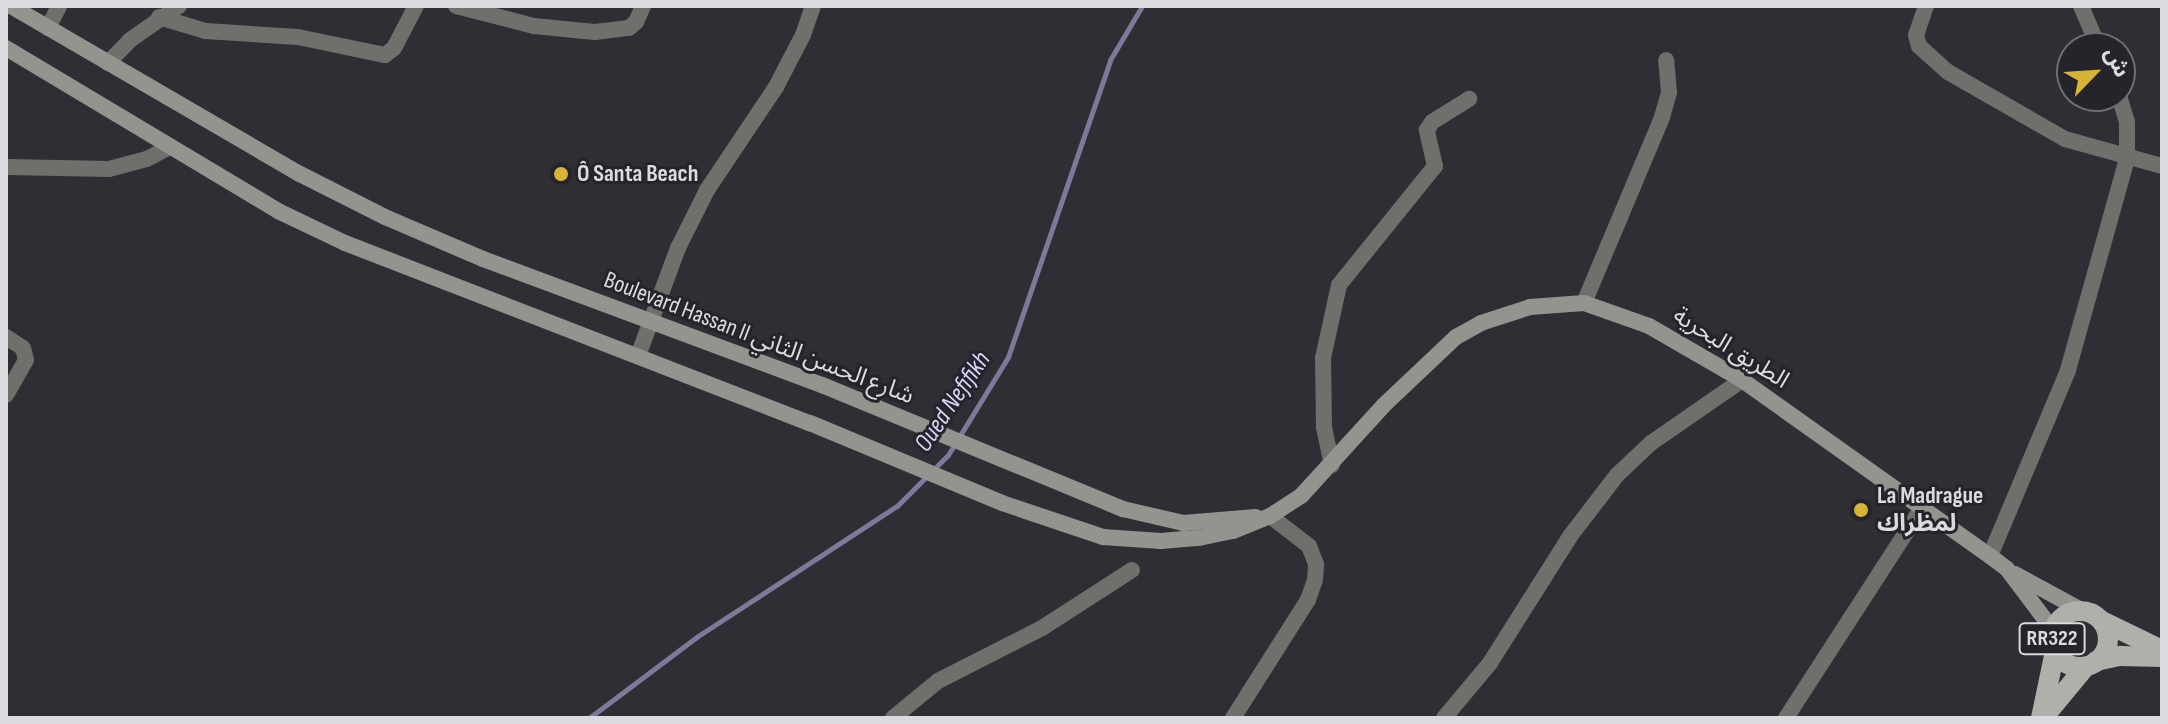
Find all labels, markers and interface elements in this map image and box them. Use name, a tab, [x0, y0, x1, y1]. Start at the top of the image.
north arrow	[2056, 32, 2136, 112]
text: ش	[2098, 43, 2135, 82]
place label: Ô Santa Beach	[577, 160, 698, 188]
marker: Ô Santa Beach	[552, 165, 570, 183]
street label: Boulevard Hassan II شارع الحسن الثاني	[600, 265, 918, 411]
street label: الطريق البحرية	[1668, 301, 1794, 395]
water label: Oued Nefifikh	[908, 346, 998, 458]
place label: La Madrague لمظراك	[1877, 482, 1983, 538]
marker: La Madrague لمظراك	[1852, 501, 1870, 519]
road number: RR322	[2018, 621, 2086, 657]

